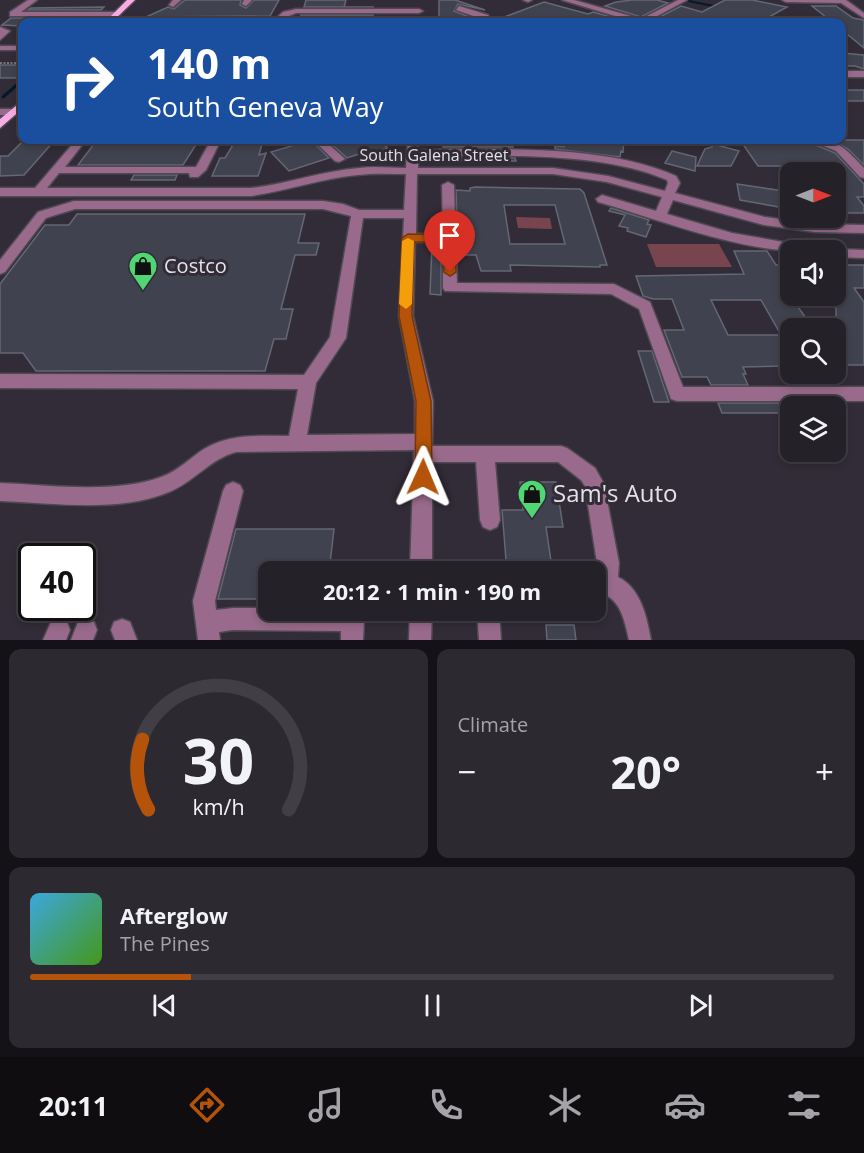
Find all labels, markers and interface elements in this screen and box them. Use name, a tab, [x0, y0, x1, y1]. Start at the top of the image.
text: 140 m	[147, 34, 271, 91]
icon: right	[48, 42, 126, 120]
text: South Geneva Way	[147, 88, 383, 125]
street label: South Galena Street	[360, 144, 509, 166]
north arrow	[780, 162, 846, 228]
map controls	[780, 162, 846, 462]
pin	[424, 210, 475, 272]
icon: arrive	[433, 219, 466, 252]
button: sound	[780, 240, 846, 306]
shop icon: Costco	[127, 250, 159, 292]
place label: Costco	[164, 252, 227, 279]
button: search	[780, 318, 846, 384]
button: layers	[780, 396, 846, 462]
position arrow	[391, 445, 455, 509]
place label: Sam's Auto	[553, 476, 678, 509]
shop icon: Sam's Auto	[516, 478, 548, 520]
speed limit sign: 40	[18, 543, 96, 621]
text: 20:12 · 1 min · 190 m	[323, 576, 541, 606]
text: Climate	[458, 711, 528, 738]
text: 30	[183, 717, 254, 802]
text: 20°	[610, 741, 681, 802]
text: −	[458, 749, 476, 794]
text: +	[815, 749, 834, 794]
text: km/h	[192, 793, 244, 822]
text: Afterglow	[120, 900, 228, 930]
text: The Pines	[120, 930, 210, 957]
icon: previous	[148, 989, 181, 1022]
icon: pause	[416, 989, 449, 1022]
icon: next	[684, 989, 717, 1022]
icon: directions	[186, 1084, 228, 1126]
icon: music	[305, 1084, 347, 1126]
icon: phone	[425, 1084, 467, 1126]
icon: climate	[544, 1084, 586, 1126]
icon: car	[664, 1084, 706, 1126]
icon: filters	[783, 1084, 825, 1126]
text: 20:11	[39, 1087, 108, 1124]

